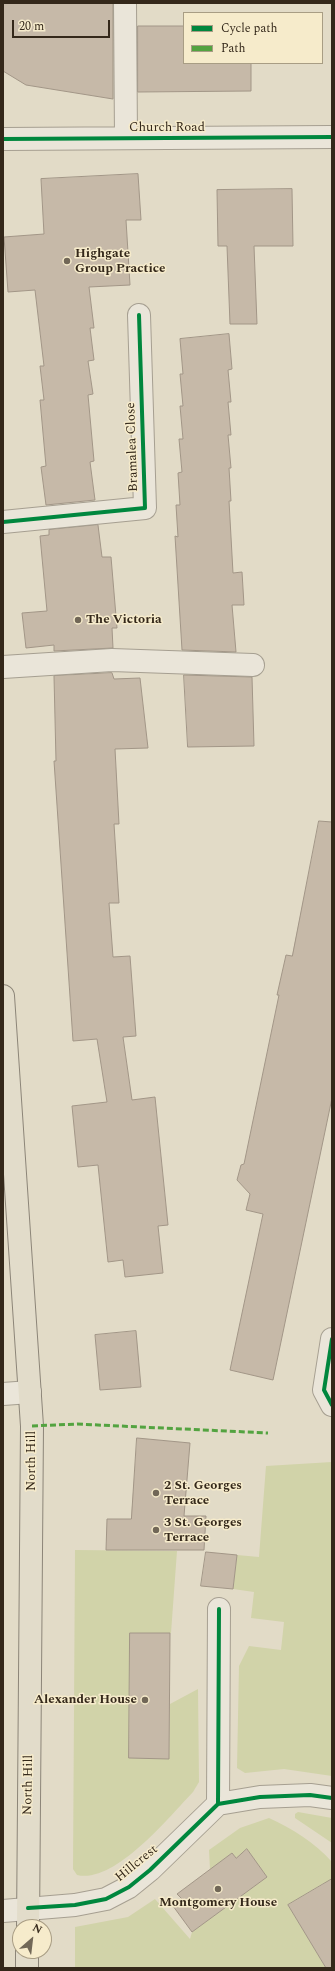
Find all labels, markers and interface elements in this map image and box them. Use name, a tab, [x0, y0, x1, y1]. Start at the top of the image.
scale bar	[14, 12, 112, 38]
legend	[183, 12, 323, 64]
text: 20 m	[19, 17, 44, 36]
text: Cycle path	[221, 19, 278, 38]
text: Path	[221, 39, 246, 58]
street label: Church Road	[129, 120, 205, 136]
place label: Highgate Group Practice	[75, 246, 165, 277]
marker: Highgate Group Practice	[62, 256, 72, 266]
street label: Bramalea Close	[124, 402, 142, 492]
place label: The Victoria	[86, 612, 162, 628]
marker: The Victoria	[73, 615, 83, 625]
street label: North Hill	[24, 1431, 40, 1491]
place label: 2 St. Georges Terrace	[164, 1478, 242, 1509]
marker: 2 St. Georges Terrace	[151, 1488, 161, 1498]
place label: 3 St. Georges Terrace	[164, 1515, 242, 1546]
marker: 3 St. Georges Terrace	[151, 1525, 161, 1535]
place label: Alexander House	[34, 1692, 137, 1708]
marker: Alexander House	[140, 1695, 150, 1705]
street label: North Hill	[21, 1755, 37, 1815]
street label: Hillcrest	[113, 1842, 161, 1886]
marker: Montgomery House	[213, 1884, 223, 1894]
place label: Montgomery House	[159, 1895, 277, 1911]
north arrow	[12, 1919, 52, 1959]
text: N	[29, 1919, 45, 1938]

